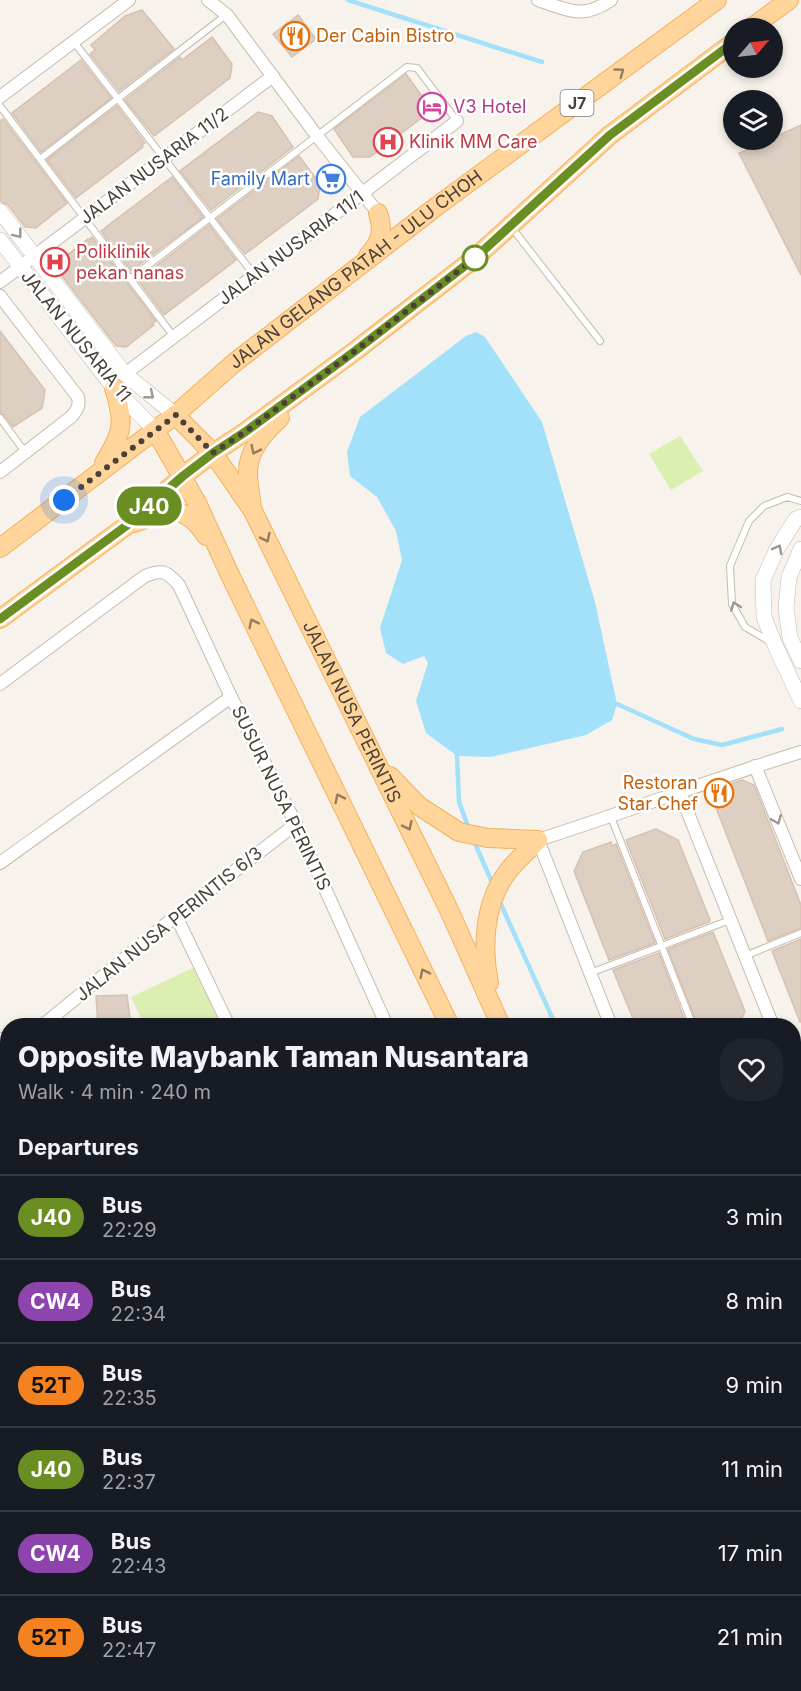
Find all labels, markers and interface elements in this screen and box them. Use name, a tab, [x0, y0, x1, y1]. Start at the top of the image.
north arrow	[723, 18, 783, 78]
map controls	[723, 18, 783, 150]
restaurant icon: Der Cabin Bistro	[279, 20, 311, 52]
place label: Der Cabin Bistro	[316, 25, 454, 46]
one-way arrow	[613, 68, 624, 79]
road number: J7	[560, 90, 594, 116]
button: layers	[723, 90, 783, 150]
hotel icon: V3 Hotel	[416, 91, 448, 123]
place label: V3 Hotel	[453, 96, 526, 117]
street label: JALAN NUSARIA 11/2	[75, 103, 232, 228]
hospital icon: Klinik MM Care	[372, 126, 404, 158]
place label: Klinik MM Care	[409, 131, 538, 152]
supermarket icon: Family Mart	[315, 163, 347, 195]
street label: JALAN GELANG PATAH - ULU CHOH	[225, 165, 486, 373]
place label: Family Mart	[211, 168, 310, 189]
street label: JALAN NUSARIA 11/1	[214, 186, 368, 309]
one-way arrow	[10, 227, 21, 238]
place label: Poliklinik pekan nanas	[76, 241, 184, 283]
unlabelled marker	[462, 245, 488, 271]
hospital icon: Poliklinik pekan nanas	[39, 246, 71, 278]
street label: JALAN NUSARIA 11	[17, 266, 136, 406]
one-way arrow	[143, 388, 154, 399]
one-way arrow	[250, 444, 262, 455]
your location	[49, 485, 79, 515]
line badge: J40	[114, 486, 184, 526]
text: J40	[129, 494, 169, 519]
one-way arrow	[259, 532, 271, 543]
one-way arrow	[771, 545, 782, 555]
one-way arrow	[729, 602, 742, 612]
street label: JALAN NUSA PERINTIS	[299, 617, 406, 806]
one-way arrow	[249, 618, 261, 629]
street label: SUSUR NUSA PERINTIS	[228, 702, 335, 894]
place label: Restoran Star Chef	[618, 772, 698, 814]
restaurant icon: Restoran Star Chef	[703, 777, 735, 809]
one-way arrow	[334, 793, 346, 804]
one-way arrow	[770, 814, 782, 825]
one-way arrow	[401, 820, 412, 831]
street label: JALAN NUSA PERINTIS 6/3	[71, 842, 266, 1005]
one-way arrow	[420, 969, 432, 980]
button: heart	[720, 1038, 783, 1101]
text: Opposite Maybank Taman Nusantara	[18, 1040, 529, 1074]
text: Walk · 4 min · 240 m	[18, 1080, 211, 1104]
text: Departures	[18, 1134, 139, 1160]
text: Bus	[102, 1192, 143, 1218]
text: 3 min	[726, 1204, 783, 1230]
text: J40	[31, 1205, 71, 1230]
text: 22:29	[102, 1218, 157, 1242]
text: Bus	[111, 1276, 151, 1302]
text: 8 min	[726, 1288, 783, 1314]
text: CW4	[30, 1289, 81, 1314]
text: 22:34	[111, 1302, 166, 1326]
text: Bus	[102, 1360, 143, 1386]
text: 9 min	[726, 1372, 783, 1398]
text: 52T	[31, 1373, 71, 1398]
text: 22:35	[102, 1386, 157, 1410]
text: Bus	[102, 1444, 143, 1470]
text: 11 min	[721, 1456, 783, 1482]
text: J40	[31, 1457, 71, 1482]
text: 22:37	[102, 1470, 156, 1494]
text: Bus	[111, 1528, 151, 1554]
text: 17 min	[718, 1540, 783, 1566]
text: CW4	[30, 1541, 81, 1566]
text: 22:43	[111, 1554, 166, 1578]
text: Bus	[102, 1612, 143, 1638]
text: 21 min	[717, 1624, 783, 1650]
text: 52T	[31, 1625, 71, 1650]
text: 22:47	[102, 1638, 156, 1662]

